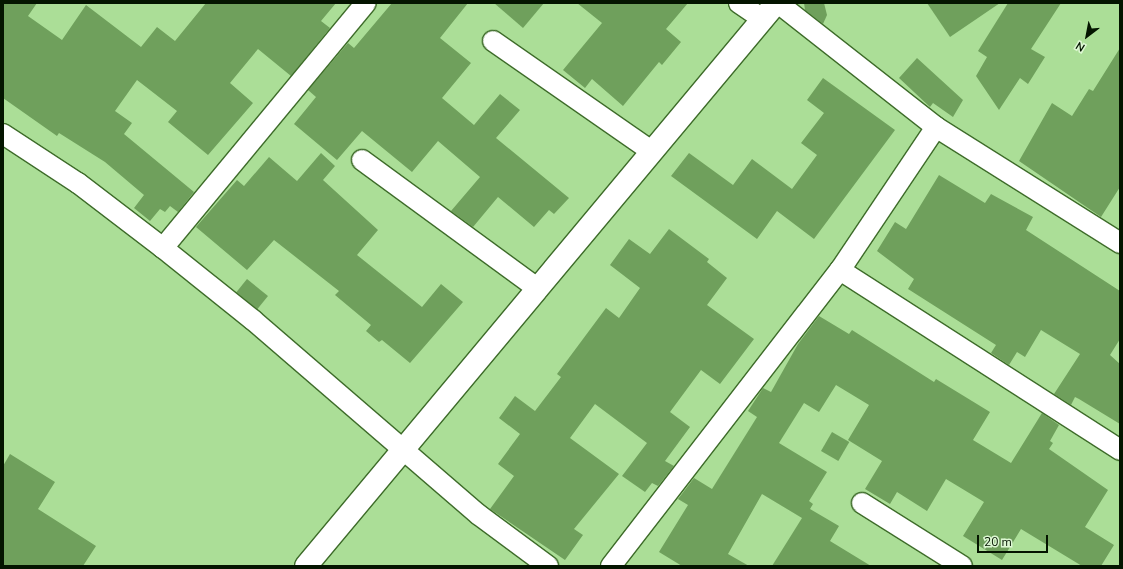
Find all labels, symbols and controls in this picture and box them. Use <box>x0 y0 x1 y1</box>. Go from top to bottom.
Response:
north arrow <box>1067 16 1107 56</box>
text: N <box>1073 38 1088 55</box>
scale bar <box>979 527 1050 553</box>
text: 20 m <box>984 534 1012 550</box>

